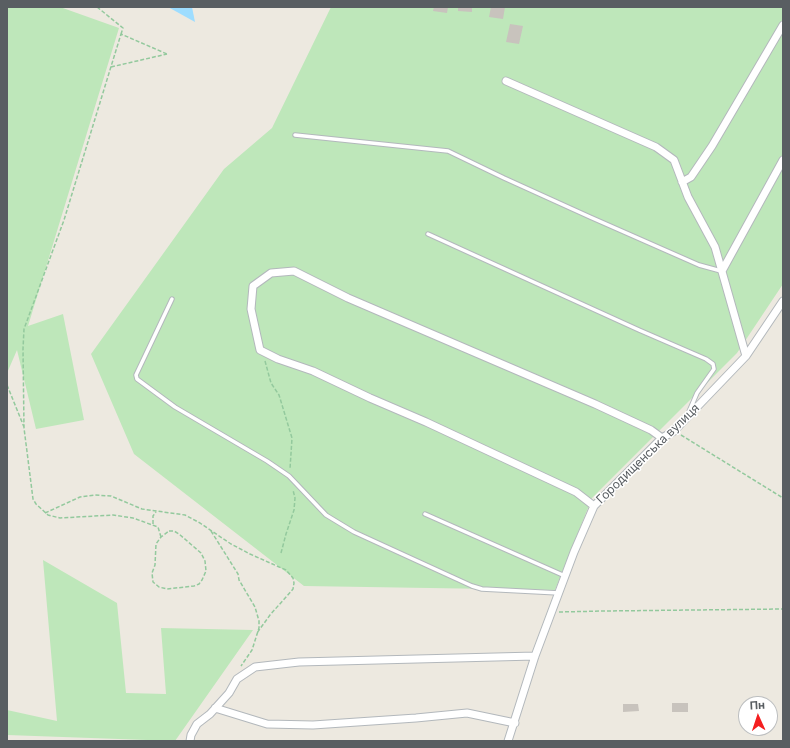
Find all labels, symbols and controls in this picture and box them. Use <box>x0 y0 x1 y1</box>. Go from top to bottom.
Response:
street label: Городищенська вулиця <box>594 401 702 507</box>
north arrow <box>738 696 778 736</box>
text: Пн <box>750 698 765 712</box>

